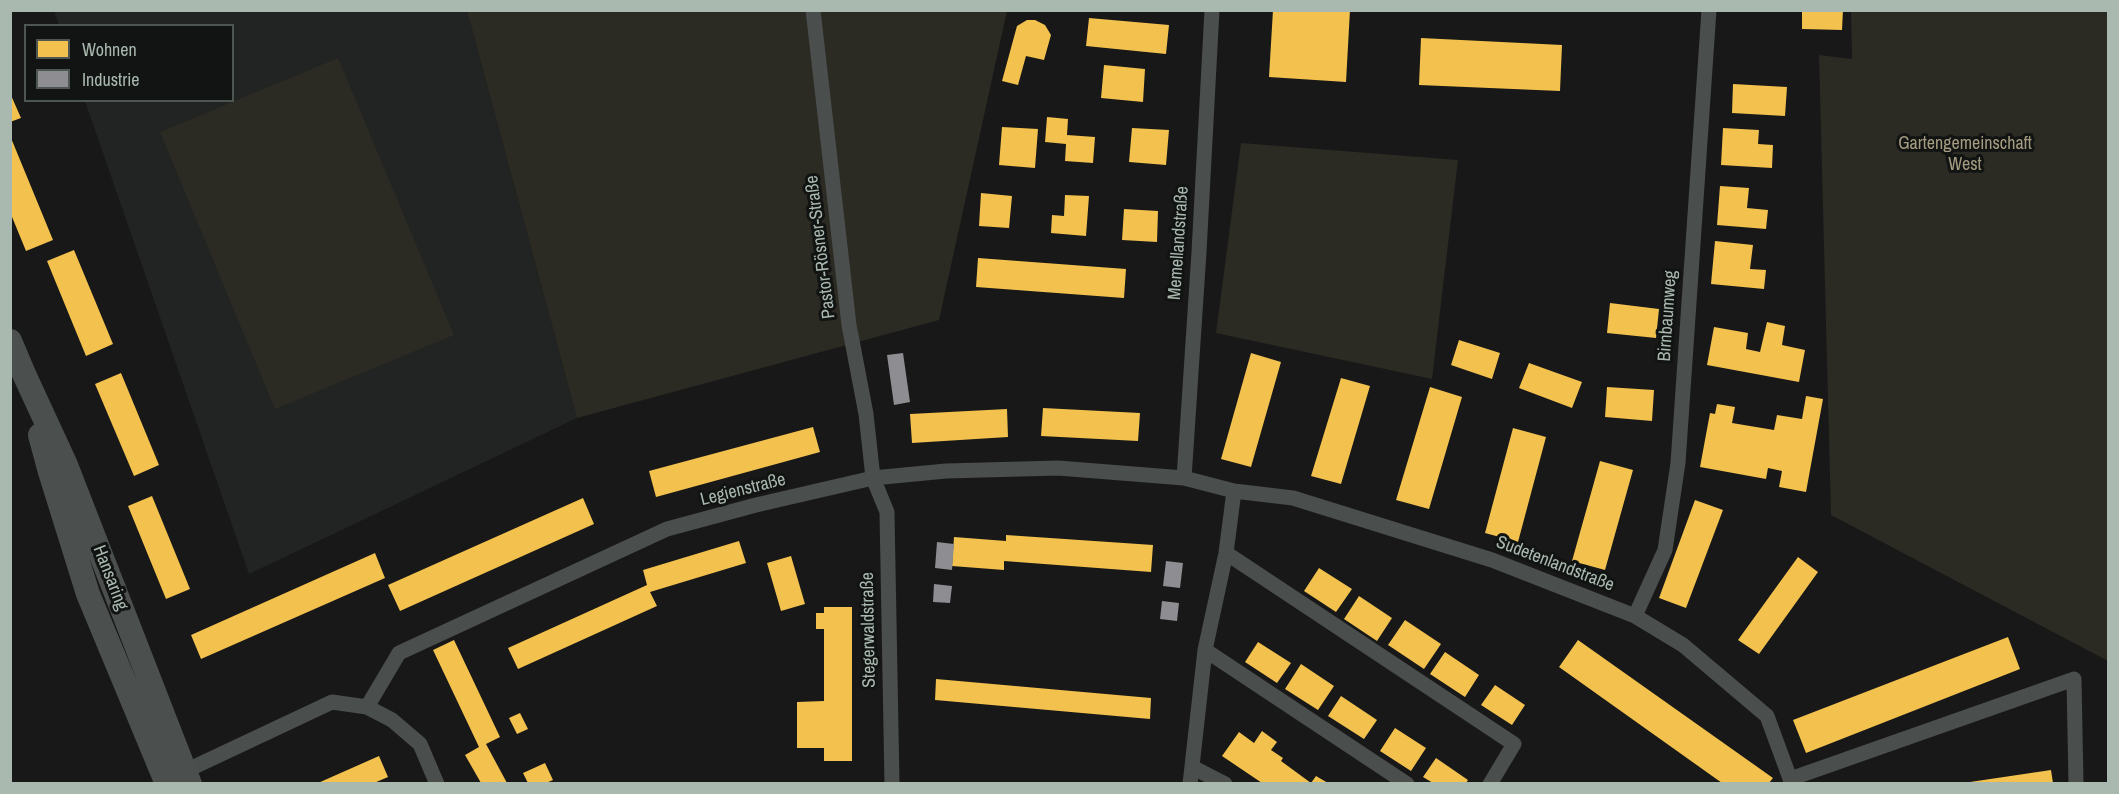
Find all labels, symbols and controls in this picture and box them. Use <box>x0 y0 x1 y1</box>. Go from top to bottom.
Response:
legend <box>24 24 234 102</box>
text: Wohnen <box>82 37 137 62</box>
text: Industrie <box>82 67 139 92</box>
park label: Gartengemeinschaft West <box>1898 133 2032 176</box>
street label: Pastor-Rösner-Straße <box>801 174 841 320</box>
street label: Memellandstraße <box>1164 185 1194 301</box>
street label: Birnbaumweg <box>1654 270 1682 362</box>
street label: Legienstraße <box>698 469 788 511</box>
street label: Sudetenlandstraße <box>1493 532 1617 596</box>
street label: Hansaring <box>88 542 132 614</box>
street label: Stegerwaldstraße <box>857 572 881 688</box>

